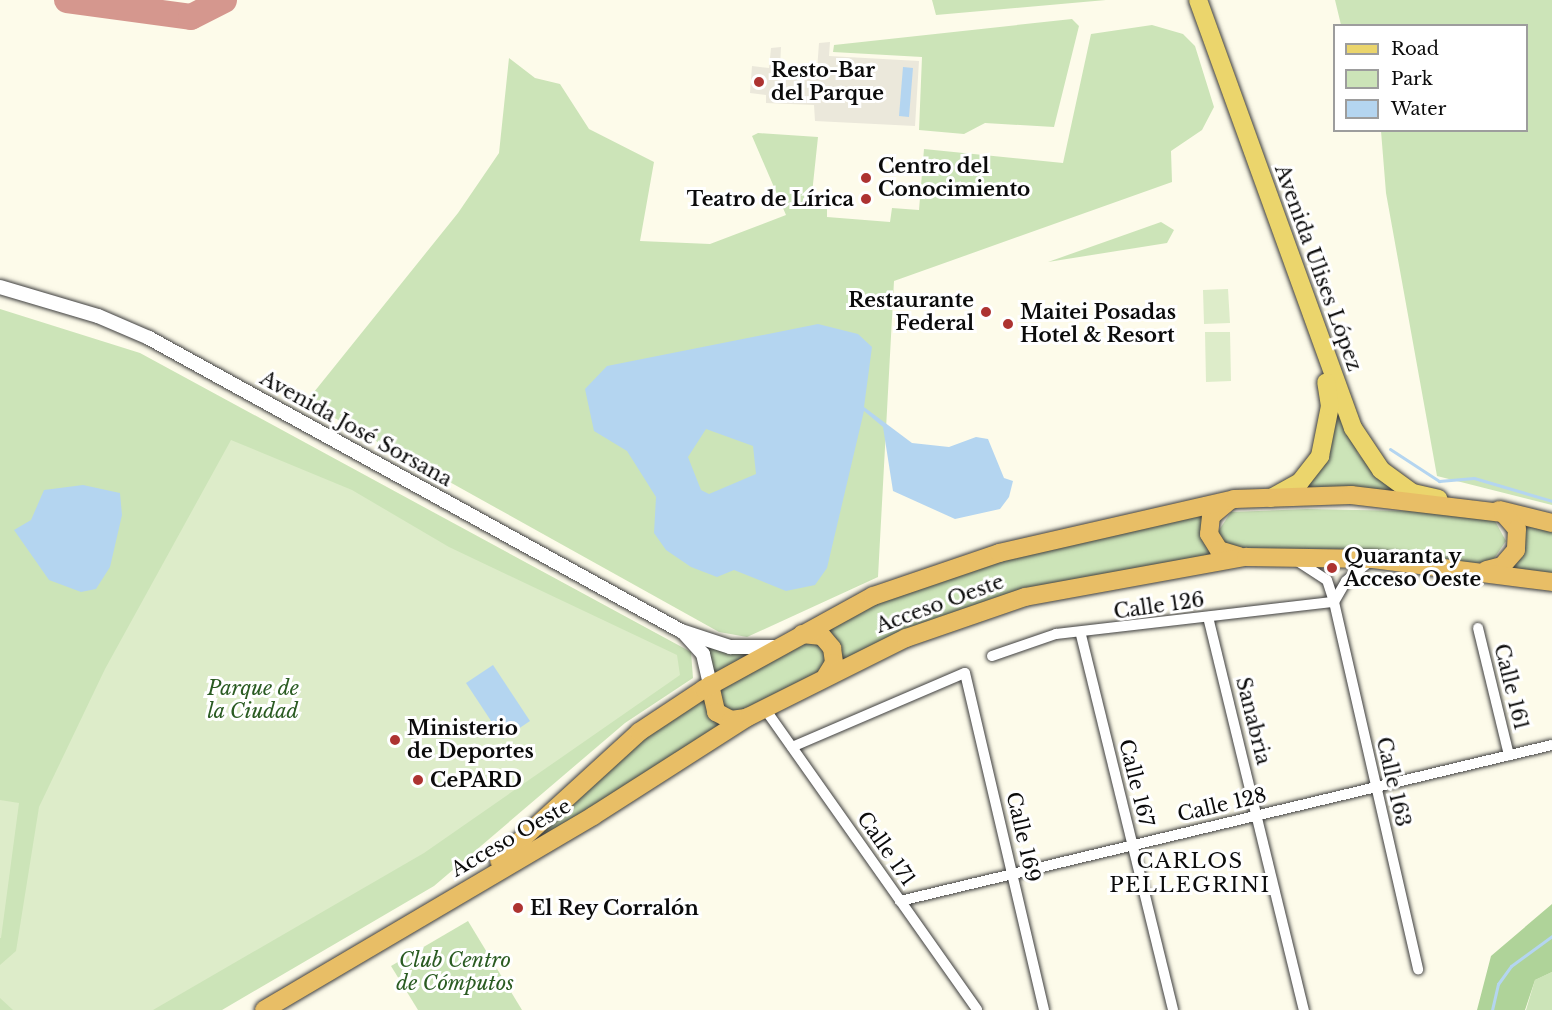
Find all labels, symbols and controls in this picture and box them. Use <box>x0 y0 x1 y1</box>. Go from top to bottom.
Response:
legend <box>1333 24 1528 132</box>
text: Road <box>1391 38 1439 60</box>
place label: Resto-Bar del Parque <box>771 58 884 105</box>
text: Park <box>1391 68 1433 90</box>
marker: Resto-Bar del Parque <box>752 75 766 89</box>
text: Water <box>1391 98 1446 120</box>
place label: Centro del Conocimiento <box>878 154 1030 201</box>
street label: Avenida Ulises López <box>1269 161 1367 375</box>
marker: Centro del Conocimiento <box>859 171 873 185</box>
place label: Teatro de Lírica <box>687 187 854 211</box>
marker: Teatro de Lírica <box>859 192 873 206</box>
place label: Restaurante Federal <box>848 288 974 335</box>
place label: Maitei Posadas Hotel & Resort <box>1020 300 1176 347</box>
marker: Restaurante Federal <box>979 305 993 319</box>
marker: Maitei Posadas Hotel & Resort <box>1001 317 1015 331</box>
street label: Avenida José Sorsana <box>256 366 456 492</box>
place label: Quaranta y Acceso Oeste <box>1344 544 1481 591</box>
marker: Quaranta y Acceso Oeste <box>1325 561 1339 575</box>
street label: Acceso Oeste <box>873 570 1007 638</box>
street label: Calle 126 <box>1112 588 1206 624</box>
street label: Calle 161 <box>1489 641 1533 733</box>
street label: Sanabria <box>1231 675 1275 767</box>
park label: Parque de la Ciudad <box>207 676 299 723</box>
place label: Ministerio de Deportes <box>407 716 534 763</box>
marker: Ministerio de Deportes <box>388 733 402 747</box>
street label: Calle 163 <box>1371 735 1415 829</box>
street label: Calle 167 <box>1114 737 1158 829</box>
place label: CePARD <box>430 768 522 792</box>
marker: CePARD <box>411 773 425 787</box>
street label: Calle 128 <box>1175 783 1269 827</box>
street label: Calle 169 <box>1001 789 1045 885</box>
street label: Acceso Oeste <box>447 794 575 882</box>
street label: Calle 171 <box>852 807 920 891</box>
district label: CARLOS PELLEGRINI <box>1109 848 1271 898</box>
place label: El Rey Corralón <box>530 896 699 920</box>
marker: El Rey Corralón <box>511 901 525 915</box>
park label: Club Centro de Cómputos <box>396 949 514 996</box>

